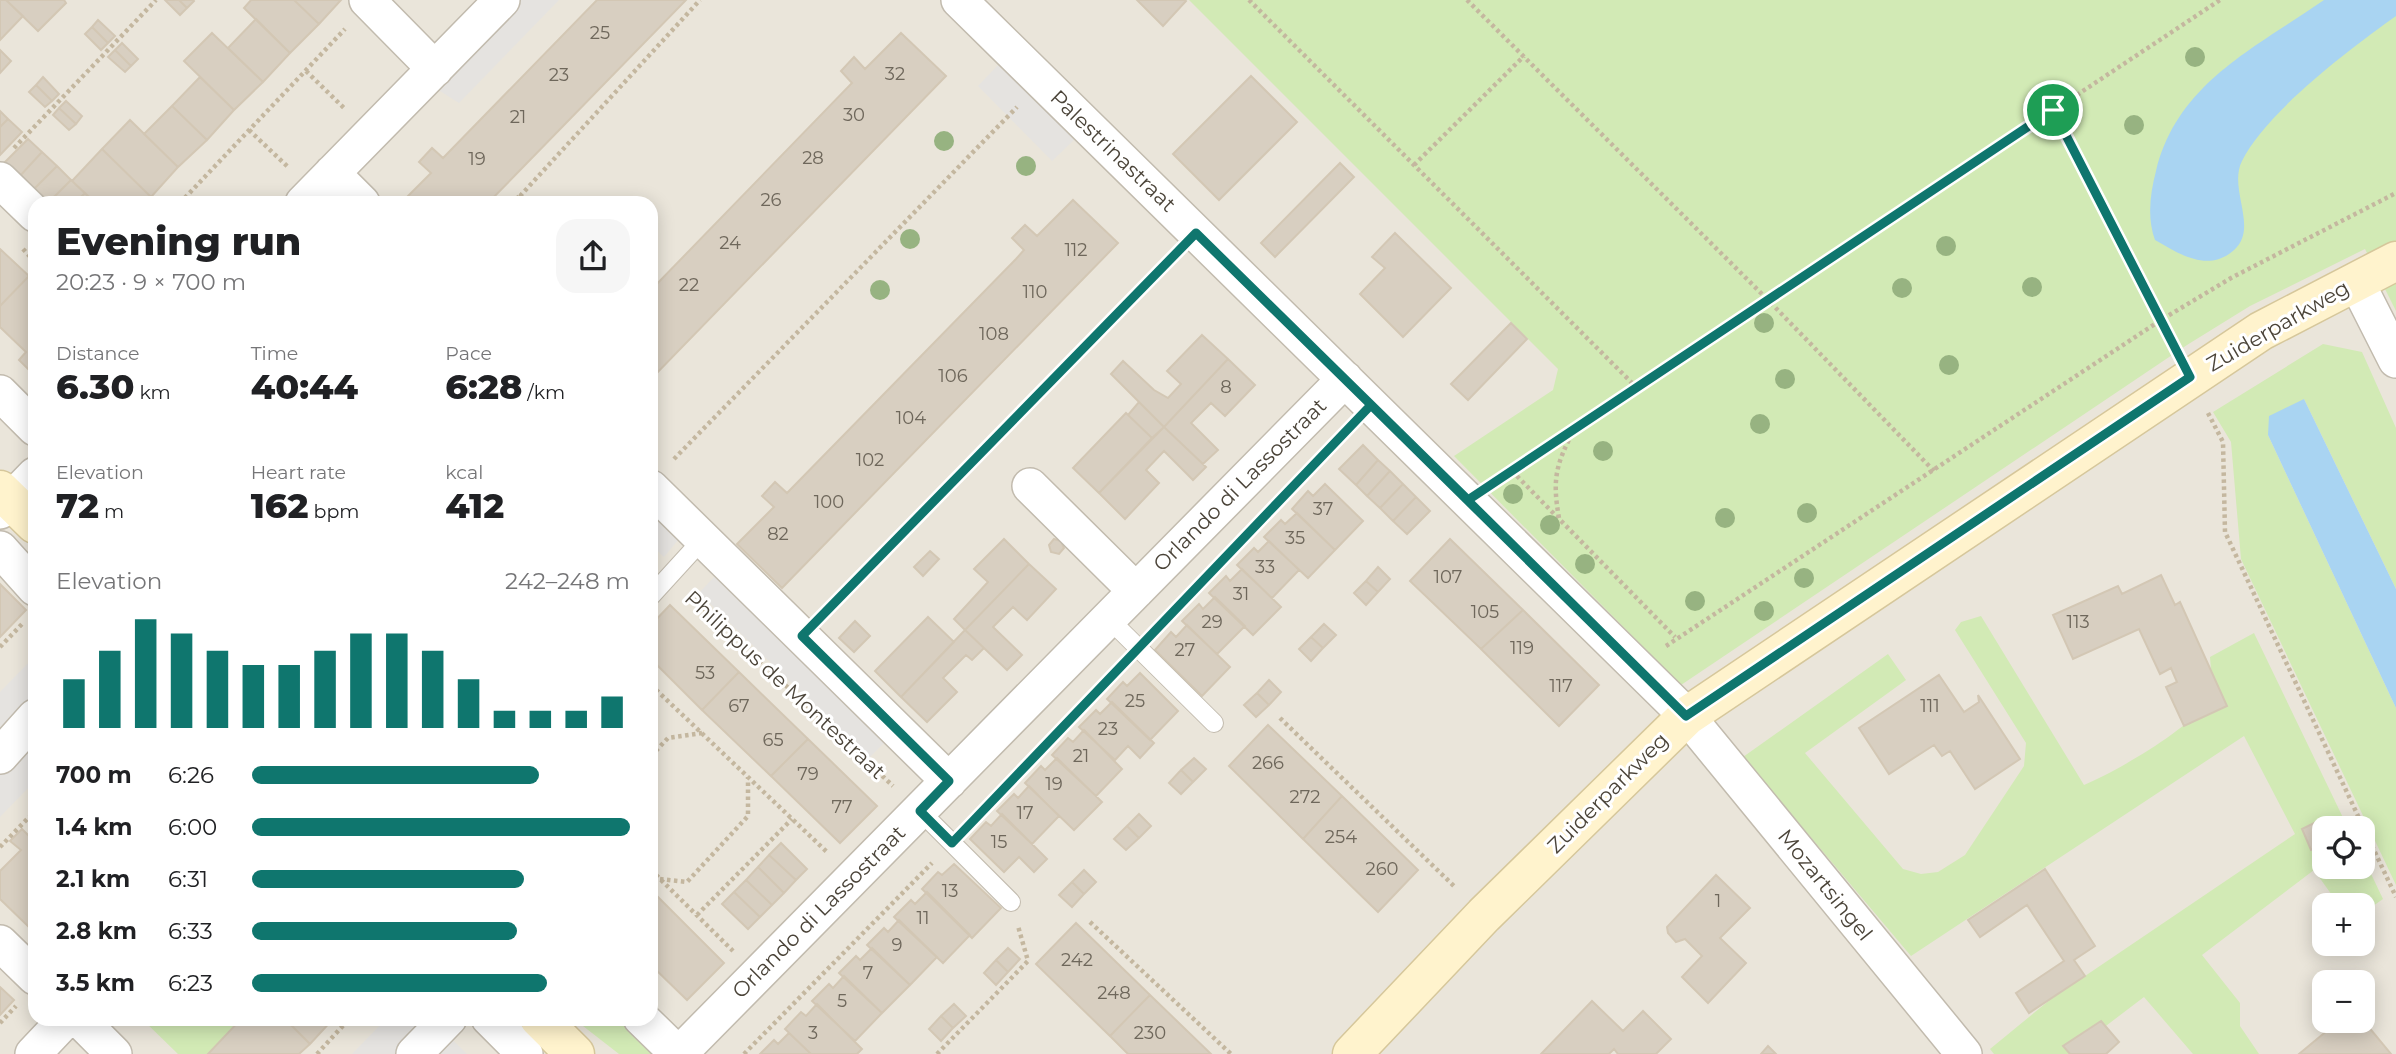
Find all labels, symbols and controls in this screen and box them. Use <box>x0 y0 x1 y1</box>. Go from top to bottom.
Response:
house number: 25 <box>590 22 610 44</box>
house number: 32 <box>885 63 905 85</box>
house number: 23 <box>549 64 569 86</box>
pin <box>2023 80 2083 140</box>
street label: Palestrinastraat <box>1046 85 1181 217</box>
icon: arrive <box>2034 91 2072 129</box>
house number: 30 <box>843 104 865 126</box>
house number: 21 <box>510 106 526 128</box>
house number: 28 <box>802 147 824 169</box>
house number: 19 <box>468 148 486 170</box>
house number: 26 <box>760 189 782 211</box>
text: Evening run <box>56 218 301 265</box>
button: share <box>556 219 630 293</box>
house number: 24 <box>719 232 741 254</box>
house number: 112 <box>1064 239 1088 261</box>
text: 20:23 · 9 × 700 m <box>56 268 246 296</box>
house number: 22 <box>679 274 699 296</box>
street label: Zuiderparkweg <box>2202 275 2353 377</box>
house number: 110 <box>1023 281 1047 303</box>
house number: 108 <box>979 323 1009 345</box>
text: Distance <box>56 342 139 365</box>
text: Time <box>251 342 298 365</box>
text: Pace <box>445 342 492 365</box>
text: 6.30 <box>56 365 134 408</box>
text: 40:44 <box>251 365 358 408</box>
text: 6:28 <box>445 365 522 408</box>
house number: 106 <box>938 365 968 387</box>
house number: 8 <box>1220 376 1232 398</box>
text: km <box>134 381 171 404</box>
text: /km <box>522 381 565 404</box>
street label: Orlando di Lassostraat <box>1148 393 1331 576</box>
house number: 104 <box>896 407 926 429</box>
house number: 102 <box>856 449 884 471</box>
text: Elevation <box>56 461 144 484</box>
text: Heart rate <box>251 461 346 484</box>
text: kcal <box>445 461 483 484</box>
text: 72 <box>56 484 99 527</box>
text: 162 <box>251 484 309 527</box>
text: 412 <box>445 484 504 527</box>
house number: 100 <box>814 491 844 513</box>
house number: 37 <box>1313 498 1333 520</box>
text: m <box>99 500 124 523</box>
text: bpm <box>309 500 359 523</box>
house number: 82 <box>767 523 789 545</box>
house number: 35 <box>1285 527 1305 549</box>
house number: 33 <box>1255 556 1275 578</box>
house number: 107 <box>1434 566 1462 588</box>
text: Elevation <box>56 567 162 595</box>
text: 242–248 m <box>505 567 630 595</box>
house number: 31 <box>1233 583 1249 605</box>
street label: Philippus de Montestraat <box>680 585 891 784</box>
house number: 105 <box>1471 601 1499 623</box>
house number: 29 <box>1201 611 1223 633</box>
house number: 113 <box>2066 611 2090 633</box>
house number: 119 <box>1510 637 1534 659</box>
house number: 27 <box>1175 639 1195 661</box>
house number: 53 <box>695 662 715 684</box>
house number: 117 <box>1549 675 1573 697</box>
house number: 25 <box>1125 690 1145 712</box>
house number: 67 <box>728 695 750 717</box>
house number: 111 <box>1920 695 1940 717</box>
house number: 23 <box>1098 718 1118 740</box>
street label: Zuiderparkweg <box>1542 727 1673 858</box>
house number: 65 <box>762 729 784 751</box>
house number: 21 <box>1073 745 1089 767</box>
house number: 266 <box>1252 752 1284 774</box>
text: 700 m <box>56 761 132 789</box>
text: 6:26 <box>168 761 214 789</box>
house number: 79 <box>797 763 819 785</box>
house number: 19 <box>1045 773 1063 795</box>
house number: 272 <box>1289 786 1321 808</box>
house number: 77 <box>831 796 853 818</box>
house number: 17 <box>1016 802 1034 824</box>
text: 1.4 km <box>56 813 133 841</box>
text: 6:00 <box>168 813 217 841</box>
map controls <box>2312 816 2375 1033</box>
button: locate <box>2312 816 2375 879</box>
street label: Orlando di Lassostraat <box>727 820 910 1003</box>
street label: Mozartsingel <box>1773 824 1878 945</box>
house number: 254 <box>1325 826 1357 848</box>
house number: 15 <box>991 831 1007 853</box>
house number: 260 <box>1365 858 1399 880</box>
text: 2.1 km <box>56 865 130 893</box>
text: 6:31 <box>168 865 208 893</box>
house number: 13 <box>942 880 958 902</box>
house number: 1 <box>1715 890 1721 912</box>
button: + <box>2312 893 2375 956</box>
house number: 11 <box>917 907 930 929</box>
text: 2.8 km <box>56 917 137 945</box>
text: 6:33 <box>168 917 213 945</box>
house number: 9 <box>892 934 903 956</box>
house number: 242 <box>1061 949 1093 971</box>
house number: 7 <box>863 962 873 984</box>
text: 3.5 km <box>56 969 135 997</box>
text: 6:23 <box>168 969 213 997</box>
button: − <box>2312 970 2375 1033</box>
house number: 248 <box>1097 982 1131 1004</box>
house number: 5 <box>837 990 847 1012</box>
house number: 3 <box>808 1022 818 1044</box>
house number: 230 <box>1134 1022 1166 1044</box>

